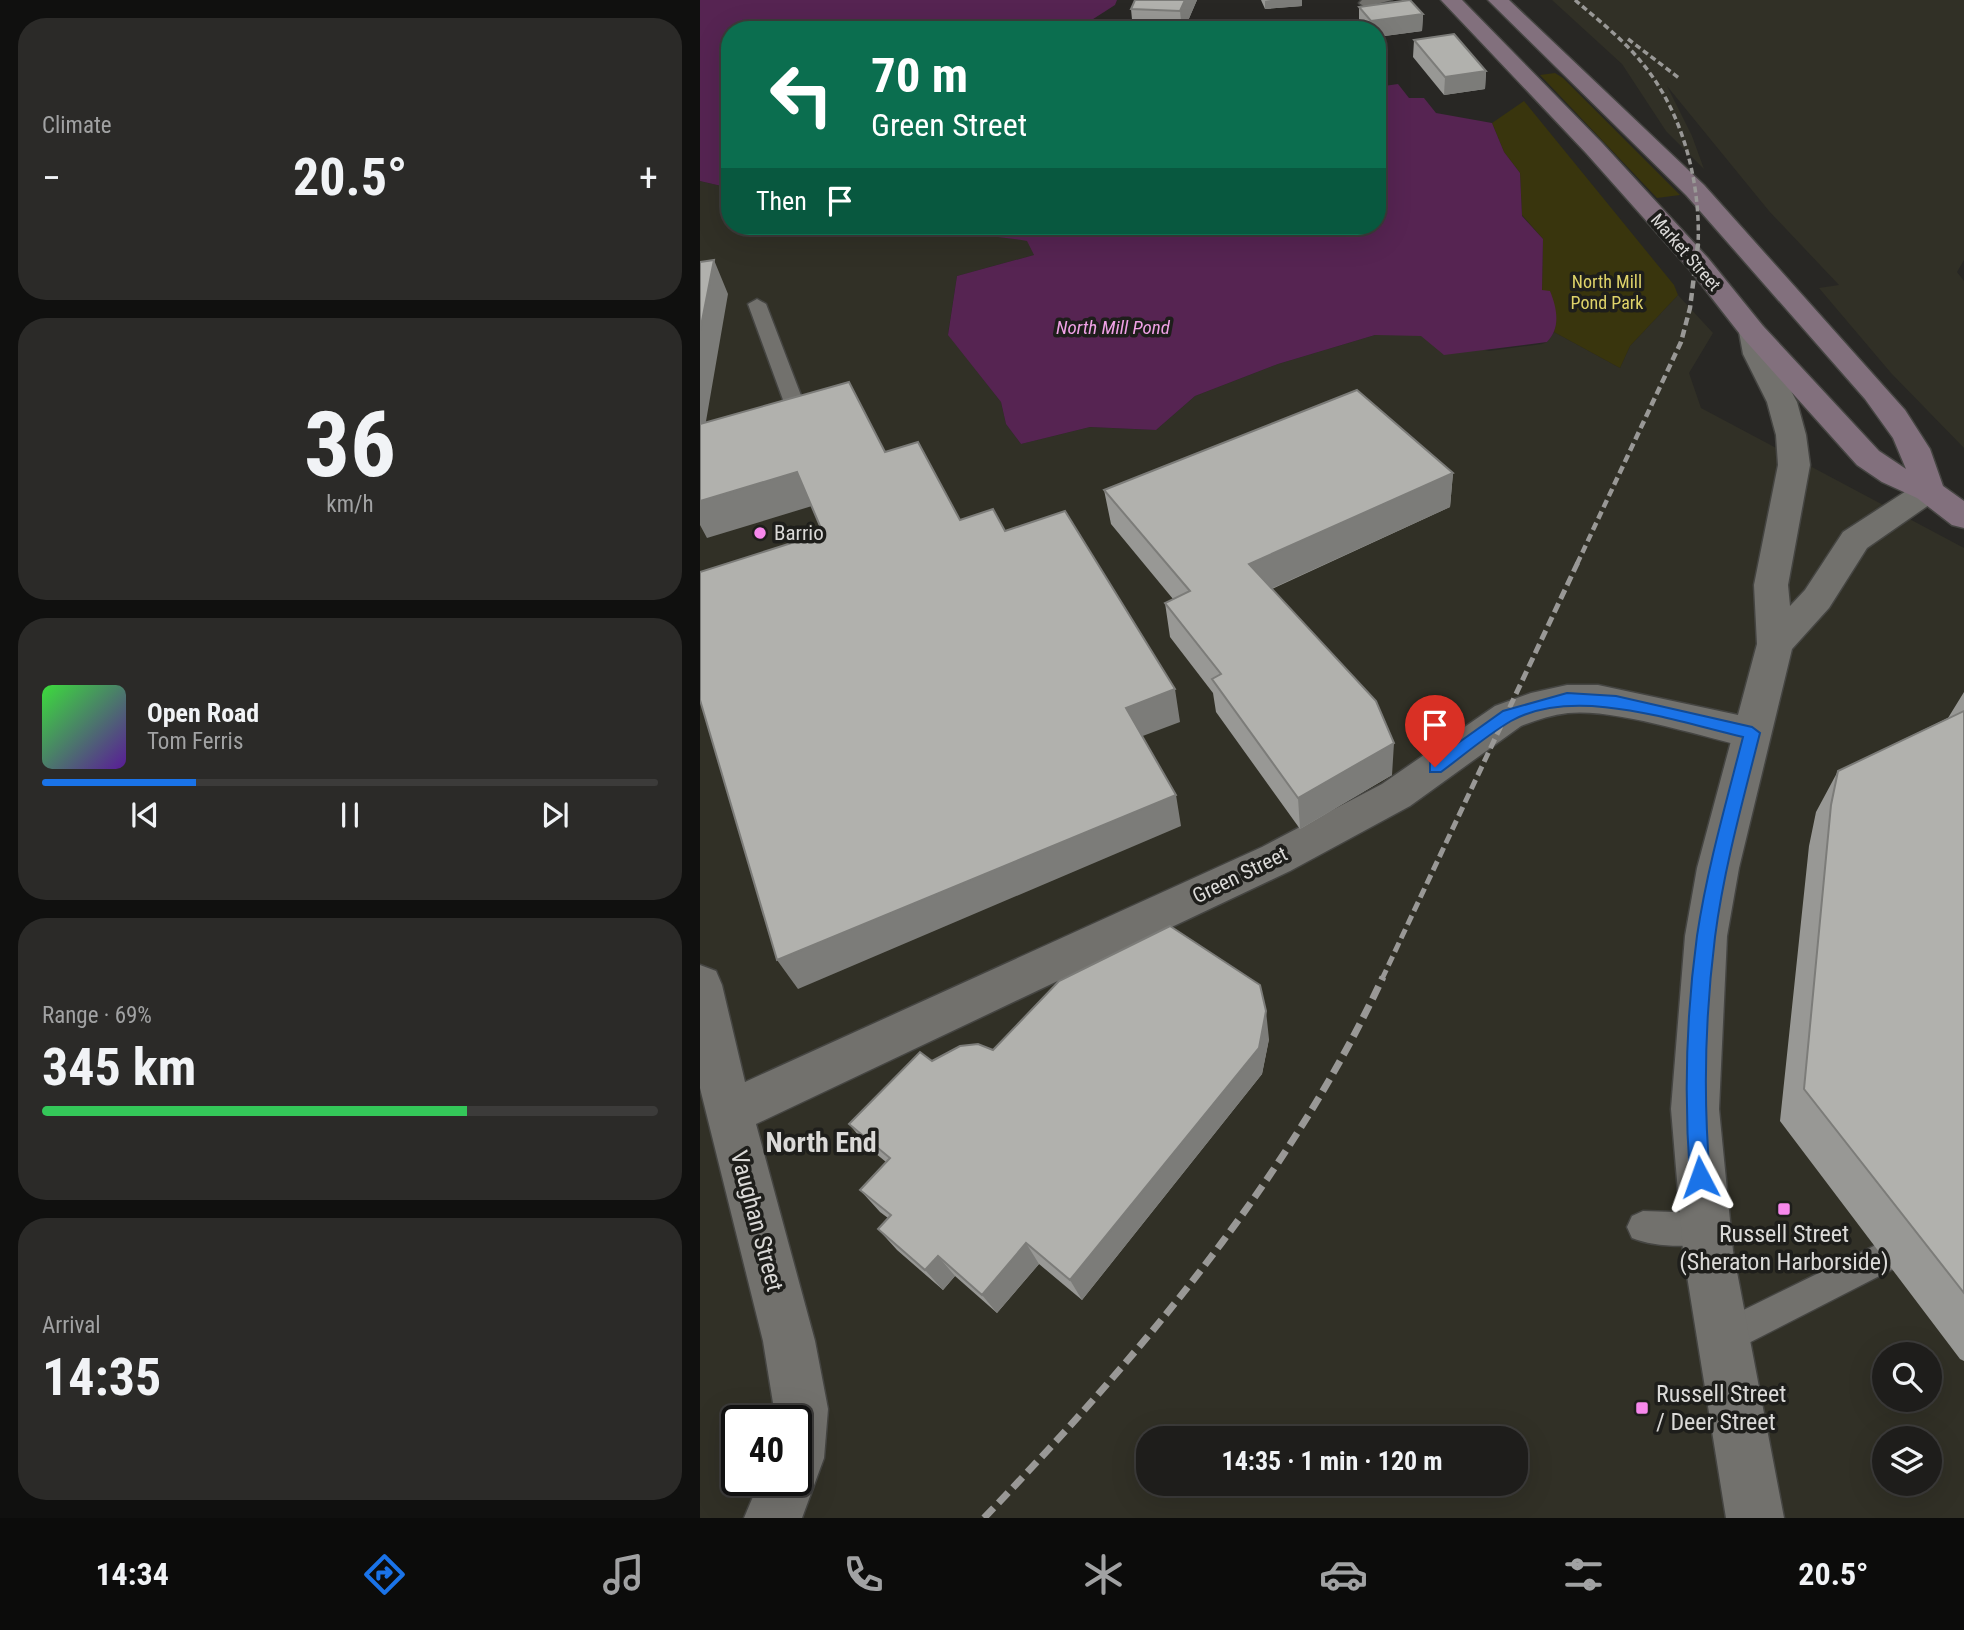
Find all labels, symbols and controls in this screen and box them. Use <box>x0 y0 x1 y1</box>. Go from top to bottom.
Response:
text: 70 m <box>871 47 968 104</box>
icon: left <box>756 49 847 140</box>
text: Green Street <box>871 106 1027 144</box>
text: Climate <box>42 112 112 139</box>
text: 20.5° <box>293 147 407 208</box>
text: − <box>42 156 61 200</box>
text: + <box>639 156 658 200</box>
icon: arrive <box>821 182 859 220</box>
text: Then <box>756 186 807 216</box>
street label: Market Street <box>1647 209 1725 295</box>
park label: North Mill Pond Park <box>1571 271 1643 313</box>
water label: North Mill Pond <box>1056 316 1171 339</box>
text: 36 <box>304 392 396 498</box>
text: km/h <box>326 491 374 518</box>
place label: Barrio <box>774 521 824 545</box>
marker: Barrio <box>752 525 768 541</box>
pin <box>1405 695 1465 767</box>
text: Open Road <box>147 698 259 728</box>
icon: arrive <box>1416 706 1454 744</box>
text: Tom Ferris <box>147 728 243 755</box>
icon: previous <box>126 796 164 834</box>
icon: pause <box>331 796 369 834</box>
icon: next <box>536 796 574 834</box>
street label: Green Street <box>1189 842 1291 908</box>
text: Range · 69% <box>42 1002 152 1029</box>
text: 345 km <box>42 1037 196 1098</box>
district label: North End <box>765 1126 877 1159</box>
position arrow <box>1663 1140 1737 1214</box>
street label: Vaughan Street <box>725 1148 789 1294</box>
marker: Russell Street (Sheraton Harborside) <box>1776 1201 1792 1217</box>
place label: Russell Street (Sheraton Harborside) <box>1679 1220 1889 1276</box>
text: Arrival <box>42 1312 101 1339</box>
map controls <box>1872 1342 1942 1496</box>
button: search <box>1872 1342 1942 1412</box>
text: 14:35 <box>42 1347 161 1408</box>
place label: Russell Street / Deer Street <box>1656 1380 1786 1436</box>
marker: Russell Street / Deer Street <box>1634 1400 1650 1416</box>
speed limit sign: 40 <box>721 1405 812 1496</box>
button: layers <box>1872 1426 1942 1496</box>
text: 14:35 · 1 min · 120 m <box>1222 1446 1442 1476</box>
icon: directions <box>360 1550 409 1599</box>
icon: music <box>599 1550 648 1599</box>
icon: phone <box>839 1550 888 1599</box>
icon: climate <box>1079 1550 1128 1599</box>
icon: car <box>1319 1550 1368 1599</box>
icon: filters <box>1559 1550 1608 1599</box>
text: 14:34 <box>95 1555 169 1593</box>
text: 20.5° <box>1798 1555 1869 1593</box>

